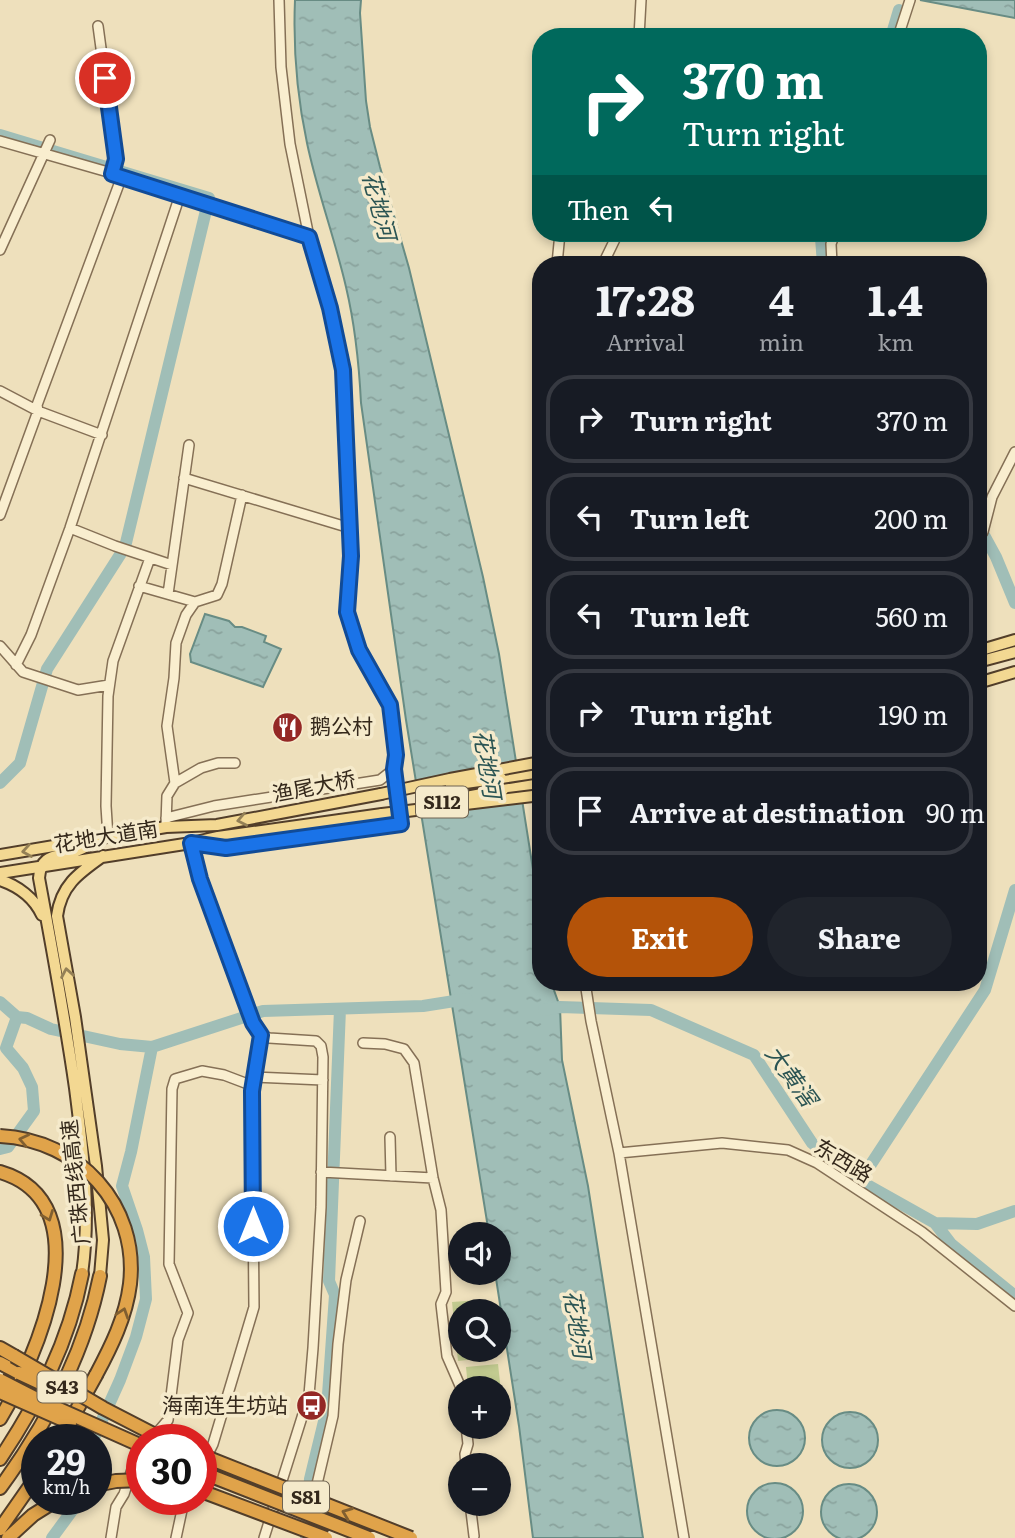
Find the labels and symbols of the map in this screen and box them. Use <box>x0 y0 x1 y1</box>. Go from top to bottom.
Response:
pin <box>75 48 135 108</box>
water label: 花地河 <box>356 168 407 247</box>
place label: 鹅公村 <box>310 709 373 740</box>
restaurant icon: 鹅公村 <box>270 710 304 744</box>
water label: 花地河 <box>467 727 512 804</box>
street label: 渔尾大桥 <box>269 761 358 808</box>
road number: S112 <box>416 786 468 818</box>
street label: 花地大道南 <box>51 811 160 858</box>
one-way arrow <box>236 812 248 827</box>
one-way arrow <box>21 843 32 858</box>
one-way arrow <box>60 967 75 979</box>
water label: 大黄滘 <box>759 1037 828 1115</box>
street label: 广珠西线高速 <box>52 1118 96 1247</box>
street label: 东西路 <box>809 1129 879 1188</box>
one-way arrow <box>18 1133 30 1148</box>
position arrow <box>216 1189 290 1263</box>
one-way arrow <box>40 1209 54 1221</box>
water label: 花地河 <box>557 1287 602 1364</box>
one-way arrow <box>115 1307 129 1320</box>
road number: S43 <box>38 1372 86 1402</box>
place label: 海南连生坊站 <box>162 1388 288 1419</box>
bus stop icon: 海南连生坊站 <box>294 1389 328 1423</box>
speed limit sign: 30 <box>126 1424 217 1515</box>
road number: S81 <box>283 1482 329 1512</box>
one-way arrow <box>342 1508 354 1522</box>

